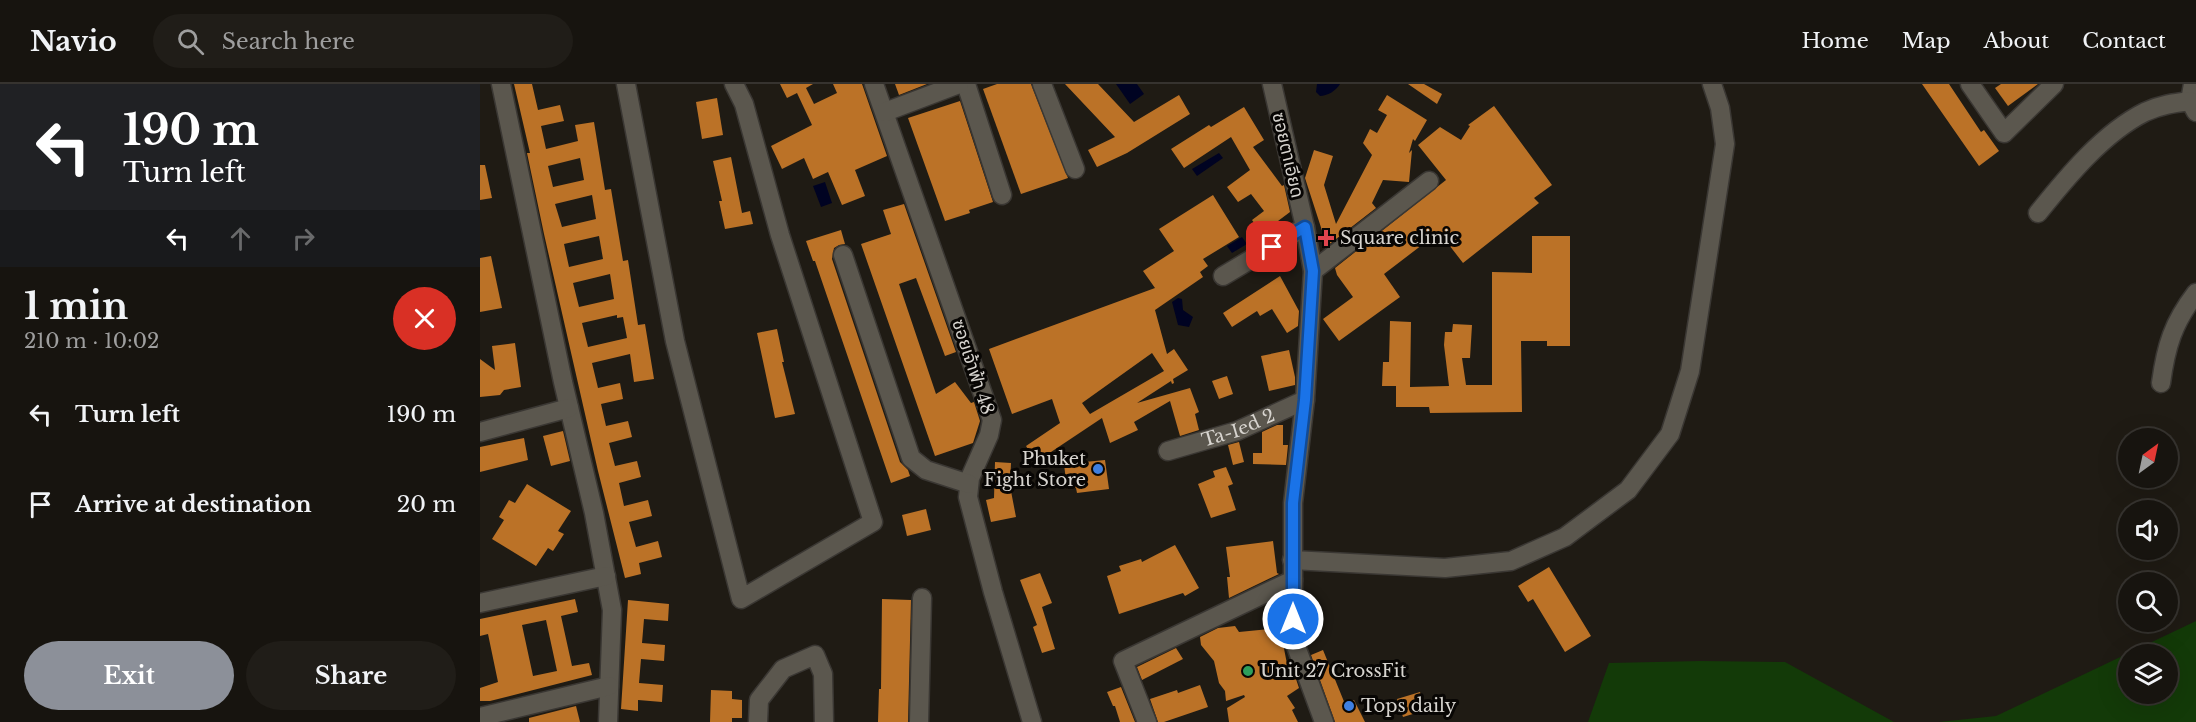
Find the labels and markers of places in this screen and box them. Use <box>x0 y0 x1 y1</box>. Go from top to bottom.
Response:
pin <box>1246 221 1297 272</box>
place label: Square clinic <box>1340 227 1459 249</box>
marker: Square clinic <box>1317 229 1335 247</box>
place label: Phuket Fight Store <box>984 448 1086 491</box>
marker: Phuket Fight Store <box>1091 462 1105 476</box>
place label: Unit 27 CrossFit <box>1260 660 1407 682</box>
marker: Unit 27 CrossFit <box>1241 664 1255 678</box>
place label: Tops daily <box>1361 695 1457 717</box>
marker: Tops daily <box>1342 699 1356 713</box>

